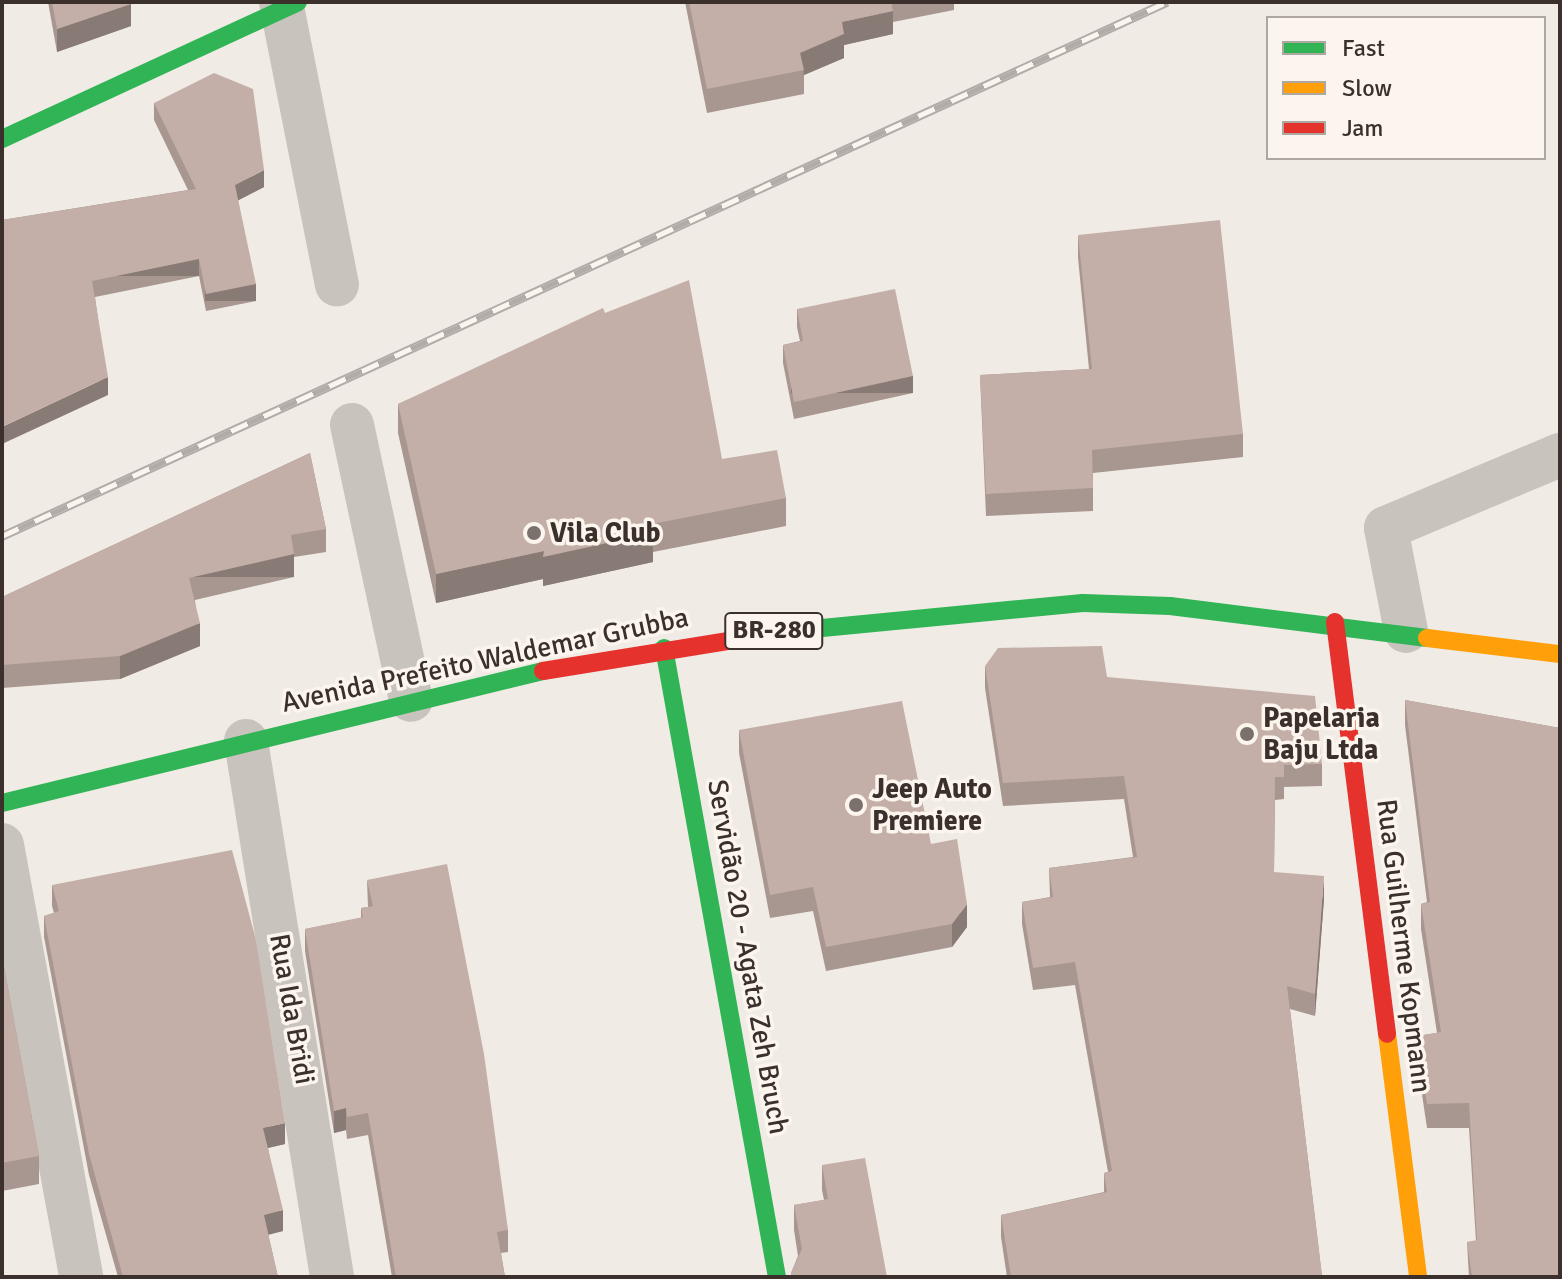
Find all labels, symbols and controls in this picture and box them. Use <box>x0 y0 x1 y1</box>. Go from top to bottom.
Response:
legend <box>1266 16 1546 160</box>
text: Fast <box>1342 33 1385 63</box>
text: Slow <box>1342 73 1392 103</box>
text: Jam <box>1342 113 1383 143</box>
place label: Vila Club <box>550 516 660 550</box>
marker: Vila Club <box>525 524 543 542</box>
street label: Avenida Prefeito Waldemar Grubba <box>278 600 692 720</box>
road number: BR-280 <box>724 609 824 653</box>
place label: Papelaria Baju Ltda <box>1263 701 1380 767</box>
marker: Papelaria Baju Ltda <box>1238 725 1256 743</box>
place label: Jeep Auto Premiere <box>872 772 992 838</box>
street label: Servidão 20 - Agata Zeh Bruch <box>700 777 796 1137</box>
marker: Jeep Auto Premiere <box>847 796 865 814</box>
street label: Rua Guilherme Kopmann <box>1369 797 1439 1095</box>
street label: Rua Ida Bridi <box>262 931 322 1087</box>

